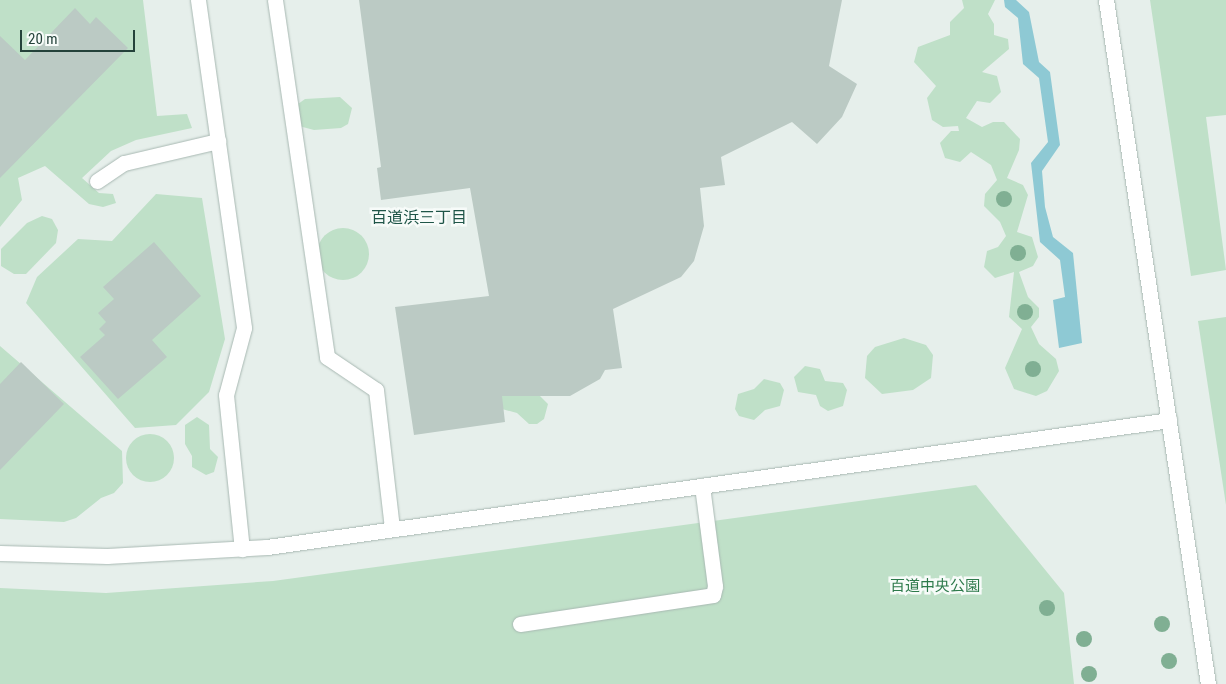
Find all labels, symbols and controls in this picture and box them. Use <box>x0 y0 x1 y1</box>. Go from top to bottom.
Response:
scale bar <box>22 20 138 52</box>
text: 20 m <box>28 30 58 48</box>
district label: 百道浜三丁目 <box>371 208 467 228</box>
park label: 百道中央公園 <box>890 578 980 596</box>

